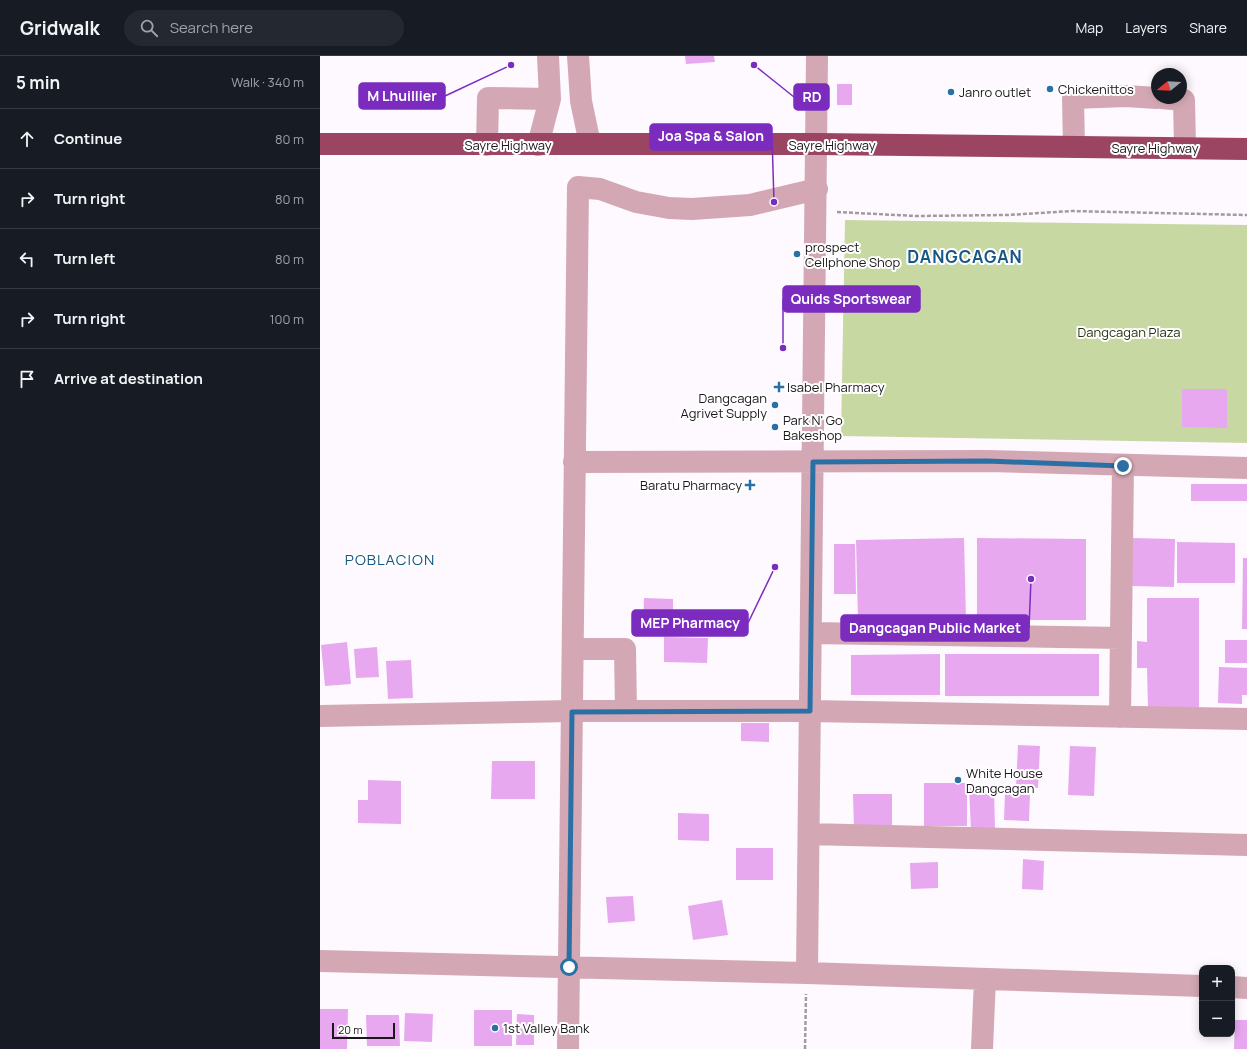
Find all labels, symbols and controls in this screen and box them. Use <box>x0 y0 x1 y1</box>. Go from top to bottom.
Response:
search box <box>124 10 404 46</box>
text: Gridwalk <box>20 15 100 41</box>
icon: search <box>138 17 160 39</box>
text: Search here <box>170 17 253 38</box>
text: Map <box>1075 18 1103 37</box>
text: Layers <box>1125 18 1167 37</box>
text: Share <box>1189 18 1227 37</box>
north arrow <box>1151 68 1187 104</box>
text: 5 min <box>16 71 60 94</box>
text: Walk · 340 m <box>231 73 304 91</box>
place label: Chickenittos <box>1058 80 1134 98</box>
callout: M Lhuillier <box>359 83 445 109</box>
place label: Janro outlet <box>959 83 1031 101</box>
callout: RD <box>794 84 829 110</box>
marker: Chickenittos <box>1045 84 1055 94</box>
text: M Lhuillier <box>367 86 437 105</box>
text: RD <box>802 87 822 106</box>
marker: Janro outlet <box>946 87 956 97</box>
callout: Joa Spa & Salon <box>650 124 772 150</box>
text: Joa Spa & Salon <box>658 126 764 145</box>
icon: ahead <box>16 128 38 150</box>
text: Continue <box>54 128 122 149</box>
text: 80 m <box>275 130 304 148</box>
street label: Sayre Highway <box>464 136 552 154</box>
street label: Sayre Highway <box>788 136 876 154</box>
street label: Sayre Highway <box>1111 139 1199 157</box>
icon: right <box>16 188 38 210</box>
text: Turn right <box>54 188 125 209</box>
text: 80 m <box>275 190 304 208</box>
place label: prospect Cellphone Shop <box>805 238 900 271</box>
district label: DANGCAGAN <box>907 245 1023 268</box>
icon: left <box>16 248 38 270</box>
text: Turn left <box>54 248 116 269</box>
marker: prospect Cellphone Shop <box>792 249 802 259</box>
text: 80 m <box>275 250 304 268</box>
callout: Quids Sportswear <box>783 286 920 312</box>
text: Quids Sportswear <box>791 289 912 308</box>
icon: right <box>16 308 38 330</box>
text: Turn right <box>54 308 125 329</box>
text: 100 m <box>269 310 304 328</box>
park label: Dangcagan Plaza <box>1078 323 1180 341</box>
icon: arrive <box>16 368 38 390</box>
text: Arrive at destination <box>54 368 203 389</box>
place label: Isabel Pharmacy <box>787 378 885 396</box>
marker: Isabel Pharmacy <box>774 382 784 392</box>
place label: Dangcagan Agrivet Supply <box>681 389 767 422</box>
marker: Dangcagan Agrivet Supply <box>770 400 780 410</box>
place label: Park N' Go Bakeshop <box>783 411 843 444</box>
marker: Park N' Go Bakeshop <box>770 422 780 432</box>
route end <box>1114 457 1132 475</box>
place label: Baratu Pharmacy <box>640 476 742 494</box>
marker: Baratu Pharmacy <box>745 480 755 490</box>
district label: POBLACION <box>345 549 435 570</box>
callout: MEP Pharmacy <box>632 610 748 636</box>
text: MEP Pharmacy <box>640 613 740 632</box>
callout: Dangcagan Public Market <box>841 615 1029 641</box>
text: Dangcagan Public Market <box>849 618 1021 637</box>
place label: White House Dangcagan <box>966 764 1043 797</box>
marker: White House Dangcagan <box>953 775 963 785</box>
route start <box>560 958 578 976</box>
map controls <box>1199 965 1235 1037</box>
button: + <box>1199 965 1235 1001</box>
button: − <box>1199 1001 1235 1037</box>
place label: 1st Valley Bank <box>503 1019 590 1037</box>
scale bar <box>332 1021 395 1040</box>
text: 20 m <box>338 1022 363 1037</box>
marker: 1st Valley Bank <box>490 1023 500 1033</box>

